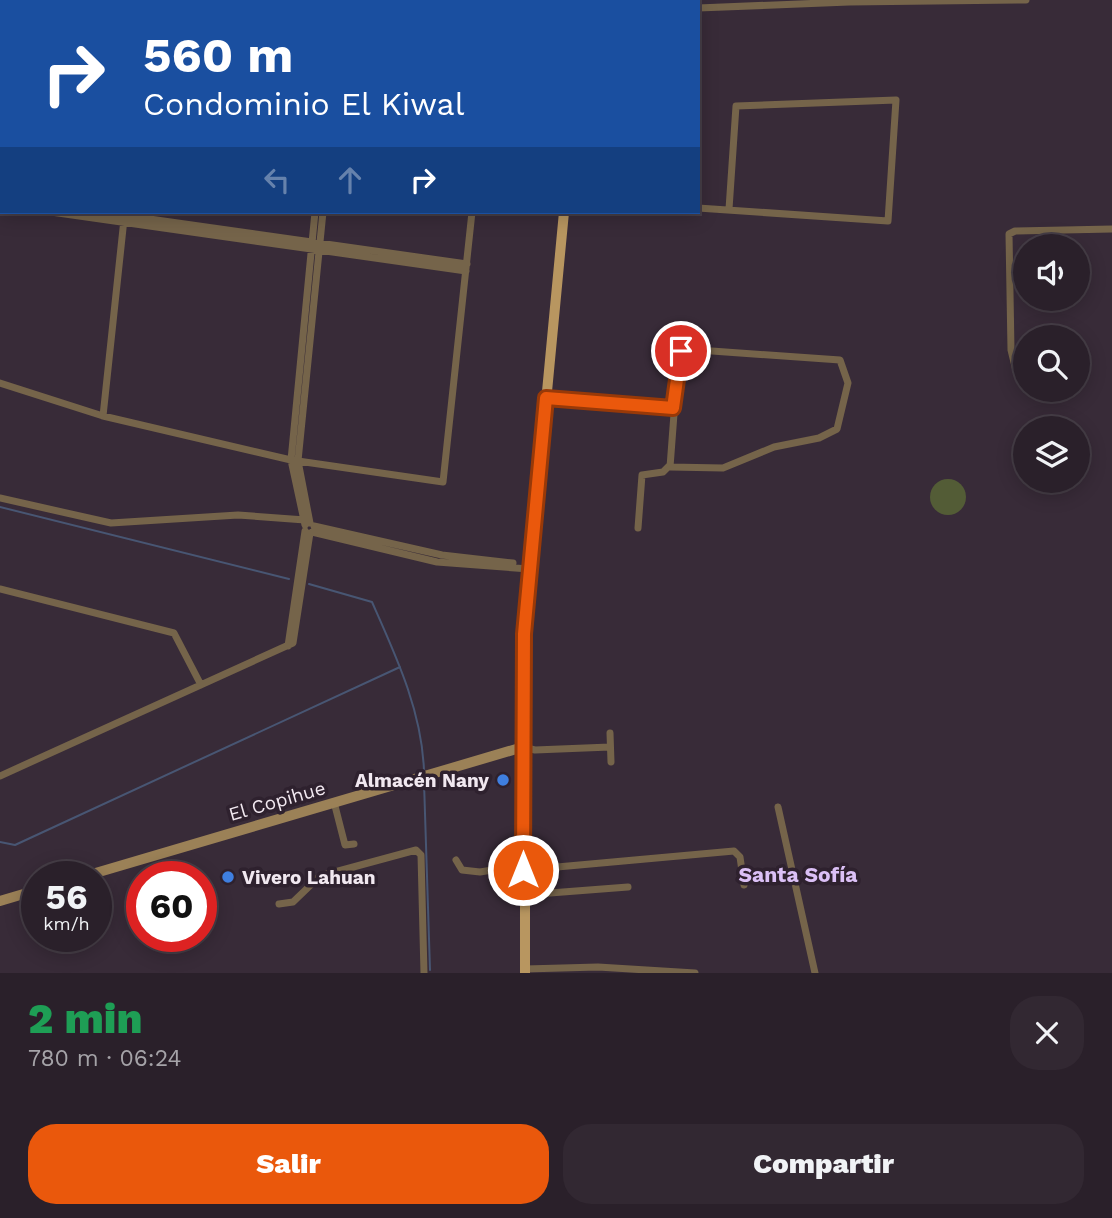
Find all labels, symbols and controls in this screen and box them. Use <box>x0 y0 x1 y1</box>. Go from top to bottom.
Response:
text: 560 m <box>143 26 293 84</box>
icon: right <box>28 28 119 119</box>
text: Condominio El Kiwal <box>143 85 464 123</box>
icon: left <box>258 161 296 199</box>
icon: ahead <box>331 161 369 199</box>
icon: right <box>404 161 442 199</box>
map controls <box>1013 234 1090 493</box>
button: sound <box>1013 234 1090 311</box>
pin <box>651 321 711 381</box>
button: search <box>1013 325 1090 402</box>
icon: arrive <box>662 332 700 370</box>
button: layers <box>1013 416 1090 493</box>
place label: Almacén Nany <box>355 769 489 792</box>
marker: Almacén Nany <box>495 772 511 788</box>
street label: El Copihue <box>226 776 328 826</box>
position arrow <box>486 833 560 907</box>
speed limit sign: 60 <box>126 861 217 952</box>
district label: Santa Sofía <box>739 862 858 887</box>
place label: Vivero Lahuan <box>242 866 376 889</box>
marker: Vivero Lahuan <box>220 869 236 885</box>
text: 56 <box>46 876 87 918</box>
text: km/h <box>43 913 90 934</box>
text: 2 min <box>28 994 142 1043</box>
button: close <box>1010 996 1084 1070</box>
text: 780 m · 06:24 <box>28 1045 181 1072</box>
button: Salir <box>28 1124 549 1204</box>
button: Compartir <box>563 1124 1084 1204</box>

